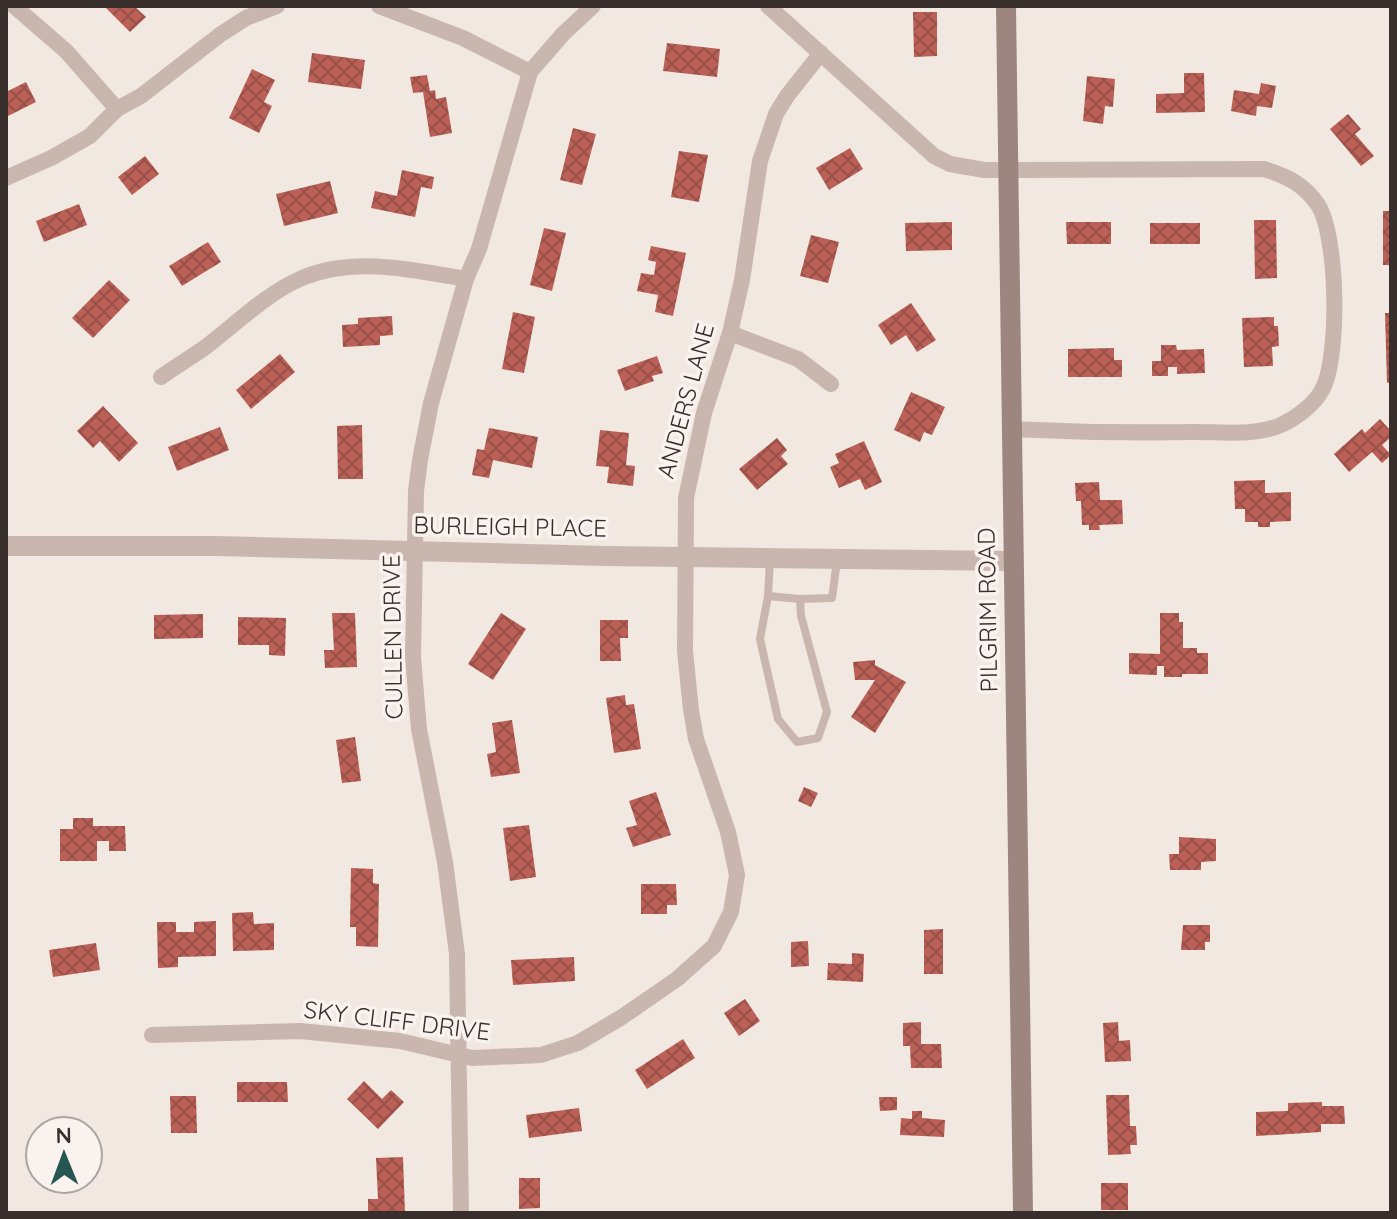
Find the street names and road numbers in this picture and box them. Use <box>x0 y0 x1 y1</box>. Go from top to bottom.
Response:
street label: ANDERS LANE <box>650 320 720 482</box>
street label: BURLEIGH PLACE <box>413 509 607 543</box>
street label: PILGRIM ROAD <box>971 527 1003 693</box>
street label: CULLEN DRIVE <box>376 554 408 720</box>
street label: SKY CLIFF DRIVE <box>302 994 492 1046</box>

